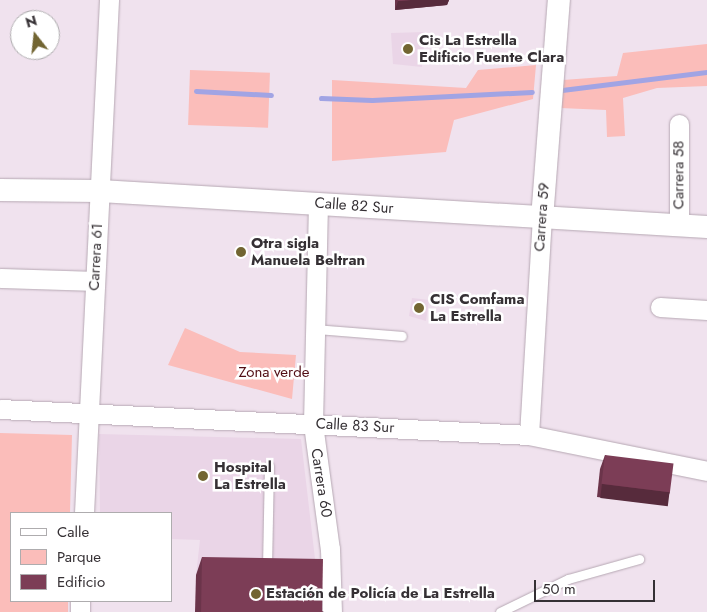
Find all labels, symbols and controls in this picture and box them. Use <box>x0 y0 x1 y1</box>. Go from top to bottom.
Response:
north arrow <box>10 10 60 60</box>
text: N <box>23 10 39 33</box>
place label: Cis La Estrella Edificio Fuente Clara <box>419 31 564 66</box>
marker: Cis La Estrella Edificio Fuente Clara <box>401 42 415 56</box>
street label: Carrera 58 <box>670 141 688 209</box>
street label: Carrera 59 <box>531 182 553 252</box>
street label: Calle 82 Sur <box>314 194 394 218</box>
street label: Carrera 61 <box>85 223 107 291</box>
place label: Otra sigla Manuela Beltran <box>251 234 365 269</box>
marker: Otra sigla Manuela Beltran <box>235 246 247 258</box>
place label: CIS Comfama La Estrella <box>430 290 524 325</box>
marker: CIS Comfama La Estrella <box>412 301 426 315</box>
park label: Zona verde <box>238 364 310 382</box>
street label: Calle 83 Sur <box>315 415 395 437</box>
street label: Carrera 60 <box>307 447 335 519</box>
place label: Hospital La Estrella <box>214 458 286 493</box>
marker: Hospital La Estrella <box>196 469 210 483</box>
legend <box>10 512 172 602</box>
text: Calle <box>57 521 89 543</box>
text: Parque <box>57 546 101 568</box>
scale bar <box>537 570 658 602</box>
text: Edificio <box>57 571 105 593</box>
text: 50 m <box>542 578 576 600</box>
place label: Estación de Policía de La Estrella <box>266 585 495 603</box>
marker: Estación de Policía de La Estrella <box>250 588 262 600</box>

